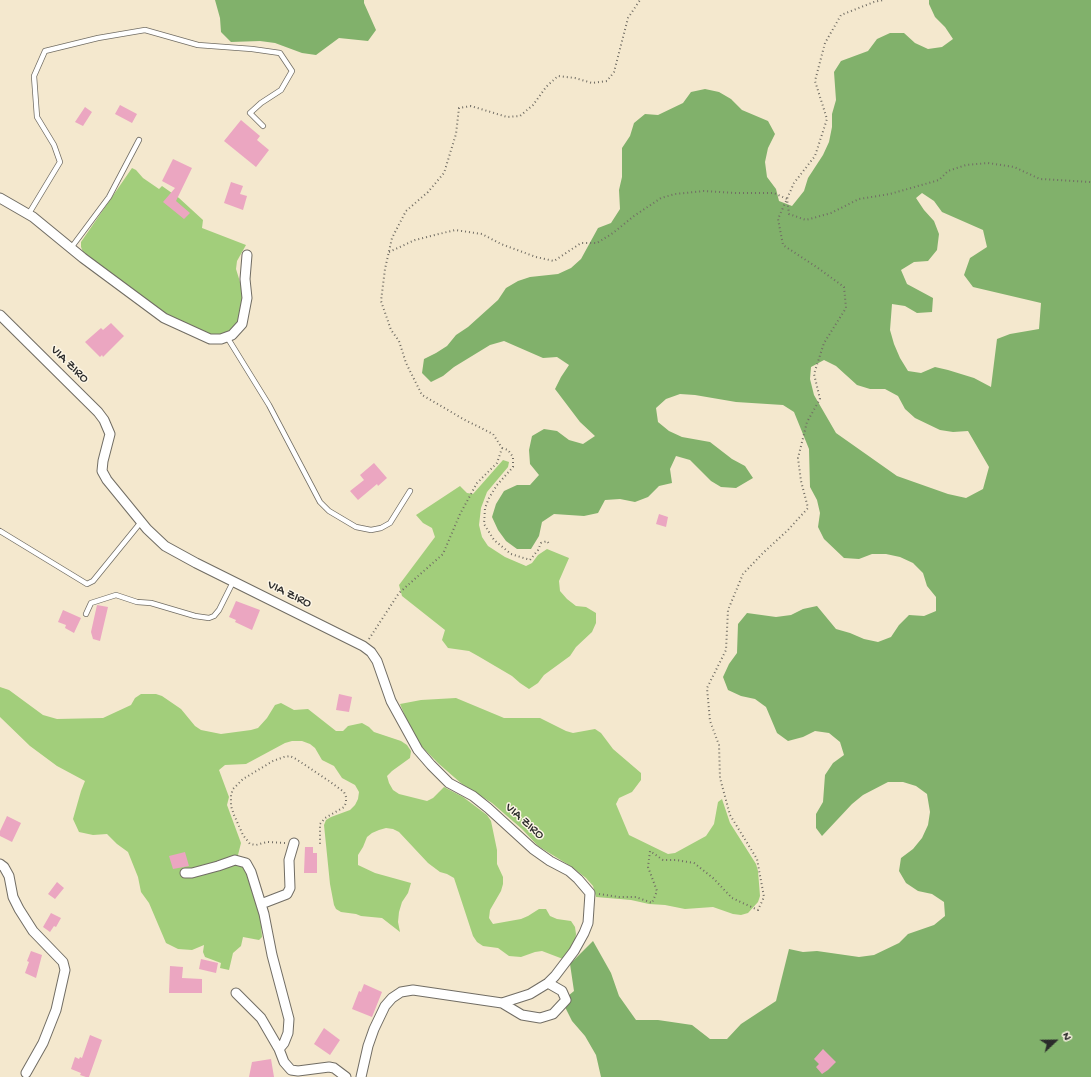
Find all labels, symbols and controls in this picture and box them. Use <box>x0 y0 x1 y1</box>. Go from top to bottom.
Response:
street label: VIA ZIRO <box>47 343 91 387</box>
street label: VIA ZIRO <box>264 578 314 612</box>
street label: VIA ZIRO <box>501 800 547 844</box>
north arrow <box>1035 1021 1075 1061</box>
text: N <box>1059 1031 1073 1042</box>

